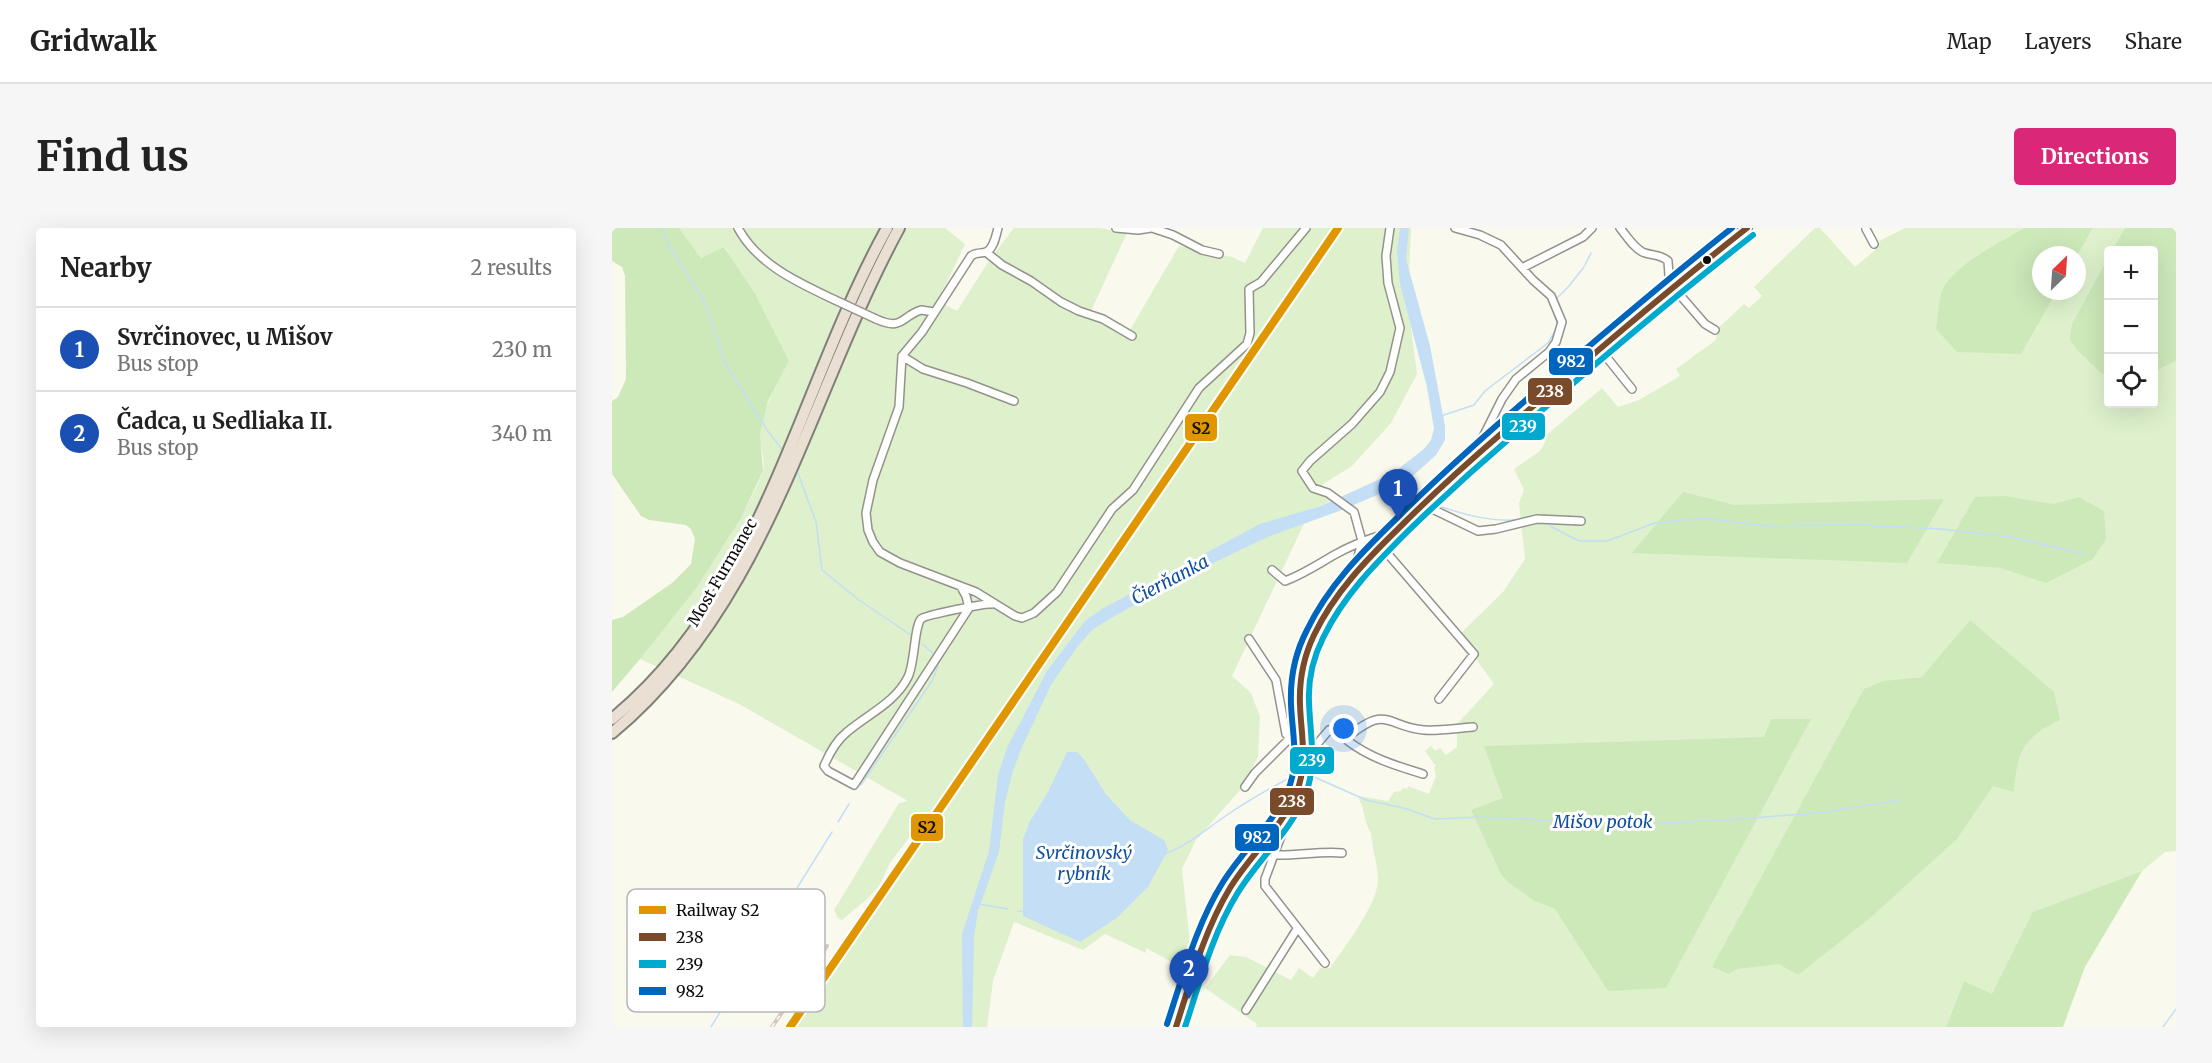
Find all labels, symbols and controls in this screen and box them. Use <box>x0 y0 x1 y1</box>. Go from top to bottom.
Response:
text: Gridwalk <box>30 23 157 59</box>
text: Map <box>1947 28 1992 55</box>
text: Layers <box>2025 28 2092 55</box>
text: Share <box>2125 28 2182 55</box>
button: Directions <box>2014 128 2176 185</box>
text: Find us <box>36 130 189 182</box>
north arrow <box>2032 246 2086 300</box>
map controls <box>2104 246 2158 408</box>
button: + <box>2104 246 2158 300</box>
text: Nearby <box>60 251 152 284</box>
unlabelled marker <box>1701 254 1713 266</box>
text: 2 results <box>470 255 552 280</box>
button: − <box>2104 300 2158 354</box>
text: Svrčinovec, u Mišov <box>117 323 333 351</box>
text: 1 <box>75 337 84 362</box>
text: 230 m <box>492 337 552 362</box>
line badge: 982 <box>1548 347 1594 376</box>
text: Bus stop <box>117 351 199 376</box>
text: 982 <box>1557 351 1585 371</box>
button: locate <box>2104 354 2158 408</box>
line badge: 238 <box>1527 377 1573 406</box>
text: 238 <box>1536 381 1564 401</box>
text: Čadca, u Sedliaka II. <box>117 407 333 435</box>
line badge: 239 <box>1501 412 1546 441</box>
line badge: S2 <box>1184 413 1218 442</box>
text: 239 <box>1509 416 1537 436</box>
text: S2 <box>1191 418 1211 438</box>
text: 2 <box>74 421 85 446</box>
text: 340 m <box>491 421 552 446</box>
text: Bus stop <box>117 435 199 460</box>
pin: 1 <box>1378 470 1418 519</box>
street label: Most Furmanec <box>683 514 761 630</box>
water label: Čierňanka <box>1127 550 1213 610</box>
your location <box>1329 714 1358 743</box>
line badge: 239 <box>1289 746 1335 775</box>
text: 239 <box>1298 750 1326 770</box>
line badge: 238 <box>1269 787 1315 816</box>
text: 238 <box>1278 791 1306 811</box>
water label: Mišov potok <box>1552 810 1653 833</box>
line badge: S2 <box>910 813 944 842</box>
text: S2 <box>917 817 937 837</box>
line badge: 982 <box>1234 823 1280 852</box>
text: 982 <box>1243 827 1271 847</box>
water label: Svrčinovský rybník <box>1036 841 1132 885</box>
legend <box>627 889 825 1012</box>
text: Railway S2 <box>676 900 760 920</box>
text: 238 <box>676 927 703 947</box>
pin: 2 <box>1170 950 1208 999</box>
text: 239 <box>676 954 703 974</box>
text: 982 <box>676 981 704 1001</box>

